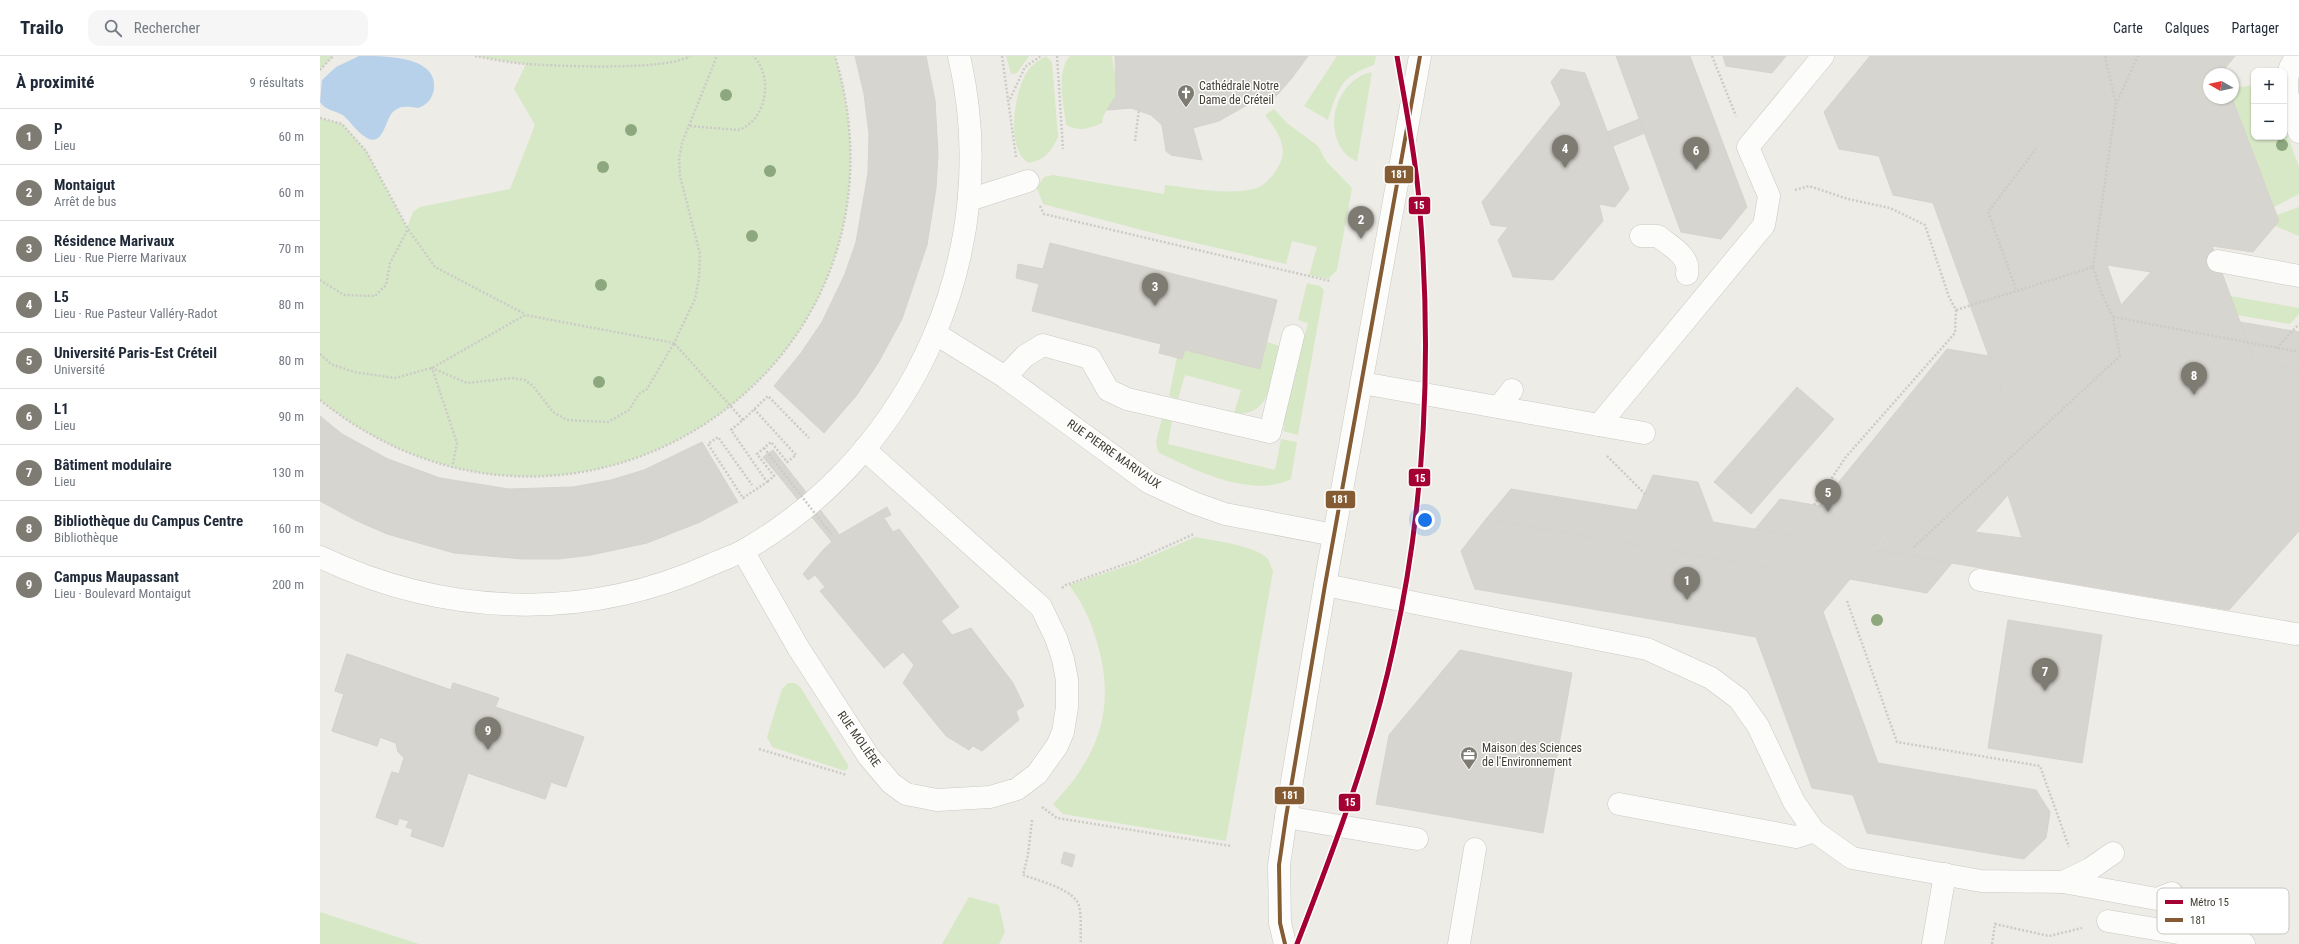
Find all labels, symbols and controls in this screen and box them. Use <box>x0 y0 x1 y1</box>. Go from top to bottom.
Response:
search box <box>88 10 368 46</box>
text: Trailo <box>20 16 64 39</box>
icon: search <box>102 17 124 39</box>
text: Rechercher <box>134 19 200 37</box>
text: Carte <box>2113 20 2143 36</box>
text: Calques <box>2165 20 2209 36</box>
text: Partager <box>2231 20 2279 36</box>
north arrow <box>2203 68 2239 104</box>
map controls <box>2251 68 2287 140</box>
button: + <box>2251 68 2287 104</box>
text: À proximité <box>16 72 94 92</box>
text: 9 résultats <box>250 75 304 90</box>
place label: Cathédrale Notre Dame de Créteil <box>1199 79 1279 107</box>
church icon: Cathédrale Notre Dame de Créteil <box>1176 83 1196 108</box>
button: − <box>2251 104 2287 140</box>
text: P <box>54 120 63 138</box>
text: 1 <box>26 129 32 144</box>
text: 60 m <box>278 129 304 144</box>
pin: 4 <box>1552 135 1578 168</box>
pin: 6 <box>1683 137 1709 170</box>
text: Lieu <box>54 138 76 153</box>
line badge: 181 <box>1384 165 1414 184</box>
text: 181 <box>1391 168 1407 181</box>
text: Montaigut <box>54 176 115 194</box>
text: 2 <box>26 185 32 200</box>
text: 60 m <box>278 185 304 200</box>
text: Arrêt de bus <box>54 194 116 209</box>
line badge: 15 <box>1408 196 1431 215</box>
text: 15 <box>1413 199 1425 212</box>
pin: 2 <box>1348 206 1374 239</box>
text: Résidence Marivaux <box>54 232 175 250</box>
text: 3 <box>26 241 32 256</box>
text: 70 m <box>278 241 304 256</box>
text: Lieu · Rue Pierre Marivaux <box>54 250 187 265</box>
pin: 3 <box>1142 273 1168 306</box>
text: L5 <box>54 288 69 306</box>
text: 4 <box>26 297 32 312</box>
text: 80 m <box>278 297 304 312</box>
text: Lieu · Rue Pasteur Valléry-Radot <box>54 306 217 321</box>
text: Université Paris-Est Créteil <box>54 344 217 362</box>
text: 5 <box>26 353 32 368</box>
text: 80 m <box>278 353 304 368</box>
text: Université <box>54 362 105 377</box>
pin: 8 <box>2181 362 2207 395</box>
text: L1 <box>54 400 69 418</box>
text: 6 <box>26 409 32 424</box>
text: 90 m <box>278 409 304 424</box>
street label: RUE PIERRE MARIVAUX <box>1065 416 1164 492</box>
text: Lieu <box>54 418 76 433</box>
text: Bâtiment modulaire <box>54 456 172 474</box>
text: 7 <box>26 465 32 480</box>
text: 130 m <box>272 465 304 480</box>
line badge: 15 <box>1408 468 1431 487</box>
text: 15 <box>1414 472 1426 485</box>
text: Lieu <box>54 474 76 489</box>
pin: 5 <box>1815 479 1841 512</box>
line badge: 181 <box>1325 490 1356 509</box>
text: 181 <box>1332 493 1348 506</box>
your location <box>1415 510 1435 530</box>
text: Bibliothèque du Campus Centre <box>54 512 243 530</box>
text: 8 <box>26 521 32 536</box>
text: 160 m <box>272 521 304 536</box>
text: Bibliothèque <box>54 530 118 545</box>
pin: 1 <box>1674 567 1700 600</box>
text: Campus Maupassant <box>54 568 179 586</box>
text: 9 <box>26 577 32 592</box>
text: 200 m <box>272 577 304 592</box>
text: Lieu · Boulevard Montaigut <box>54 586 191 601</box>
pin: 7 <box>2032 658 2058 691</box>
street label: RUE MOLIÈRE <box>835 708 884 770</box>
pin: 9 <box>475 717 501 750</box>
place label: Maison des Sciences de l'Environnement <box>1482 741 1582 769</box>
office icon: Maison des Sciences de l'Environnement <box>1459 745 1479 770</box>
line badge: 181 <box>1274 786 1305 805</box>
text: 181 <box>1282 789 1298 802</box>
line badge: 15 <box>1338 793 1361 812</box>
text: 15 <box>1344 796 1356 809</box>
legend <box>2157 888 2289 934</box>
text: Métro 15 <box>2190 896 2229 909</box>
text: 181 <box>2190 914 2206 927</box>

